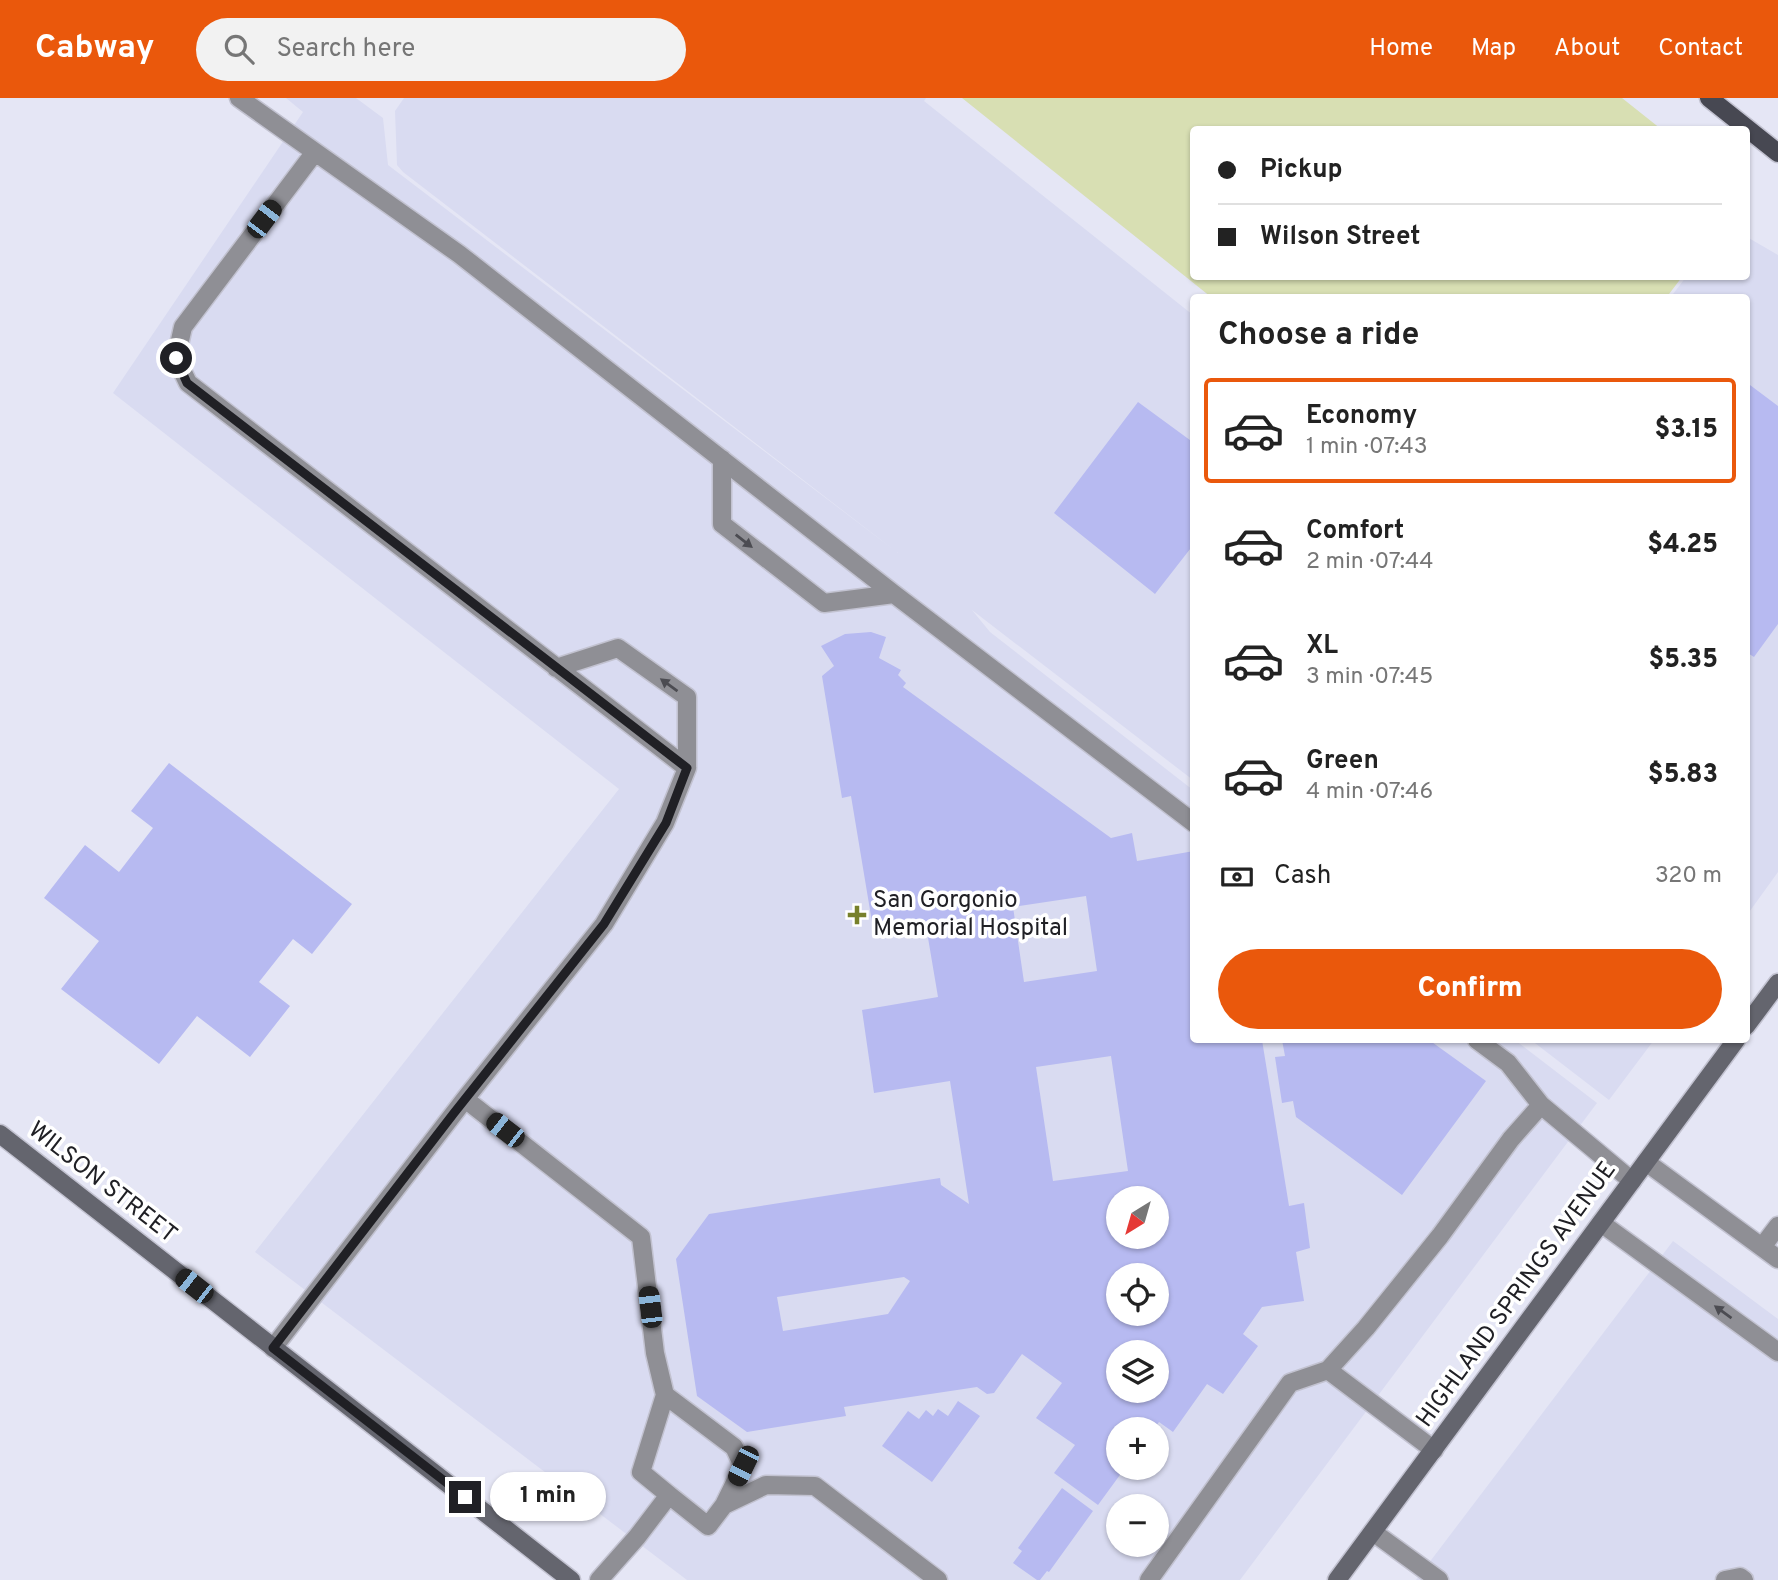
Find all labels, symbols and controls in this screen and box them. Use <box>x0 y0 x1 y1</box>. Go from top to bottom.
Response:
search box <box>196 18 686 81</box>
text: Cabway <box>35 28 154 70</box>
icon: search <box>220 30 258 68</box>
text: Search here <box>276 33 415 66</box>
text: Home <box>1369 34 1433 64</box>
text: Map <box>1471 34 1516 64</box>
text: About <box>1554 34 1620 64</box>
text: Contact <box>1658 34 1743 64</box>
text: Pickup <box>1260 154 1343 187</box>
car <box>243 196 286 242</box>
text: Wilson Street <box>1260 221 1420 254</box>
text: Choose a ride <box>1218 316 1419 356</box>
route start <box>160 342 192 374</box>
icon: car <box>1222 399 1285 462</box>
text: Economy <box>1306 400 1417 433</box>
text: $3.15 <box>1654 414 1718 447</box>
text: 1 min · 07:43 <box>1306 433 1428 462</box>
icon: car <box>1222 514 1285 577</box>
text: Comfort <box>1306 515 1404 548</box>
text: $4.25 <box>1647 529 1718 562</box>
one-way arrow <box>734 533 752 548</box>
text: 2 min · 07:44 <box>1306 548 1433 577</box>
icon: car <box>1222 629 1285 692</box>
text: XL <box>1306 630 1338 663</box>
text: $5.35 <box>1649 644 1718 677</box>
text: 3 min · 07:45 <box>1306 663 1433 692</box>
one-way arrow <box>661 677 679 692</box>
icon: car <box>1222 744 1285 807</box>
text: Green <box>1306 745 1379 778</box>
text: $5.83 <box>1648 759 1718 792</box>
text: 4 min · 07:46 <box>1306 778 1433 807</box>
icon: cash <box>1218 858 1256 896</box>
text: Cash <box>1274 860 1331 893</box>
text: 320 m <box>1655 862 1722 891</box>
place label: San Gorgonio Memorial Hospital <box>873 886 1068 944</box>
marker: San Gorgonio Memorial Hospital <box>847 905 867 925</box>
button: Confirm <box>1218 949 1722 1029</box>
car <box>482 1109 529 1151</box>
street label: WILSON STREET <box>22 1116 182 1250</box>
street label: HIGHLAND SPRINGS AVENUE <box>1410 1156 1624 1434</box>
north arrow <box>1106 1186 1169 1250</box>
map controls <box>1106 1186 1169 1557</box>
button: locate <box>1106 1263 1169 1326</box>
car <box>171 1265 218 1307</box>
car <box>638 1285 663 1329</box>
one-way arrow <box>1714 1305 1732 1319</box>
button: layers <box>1106 1340 1169 1403</box>
button: + <box>1106 1417 1169 1480</box>
car <box>725 1443 762 1489</box>
callout: 1 min <box>490 1472 605 1522</box>
route end <box>449 1481 481 1513</box>
text: 1 min <box>520 1482 576 1511</box>
button: − <box>1106 1494 1169 1557</box>

